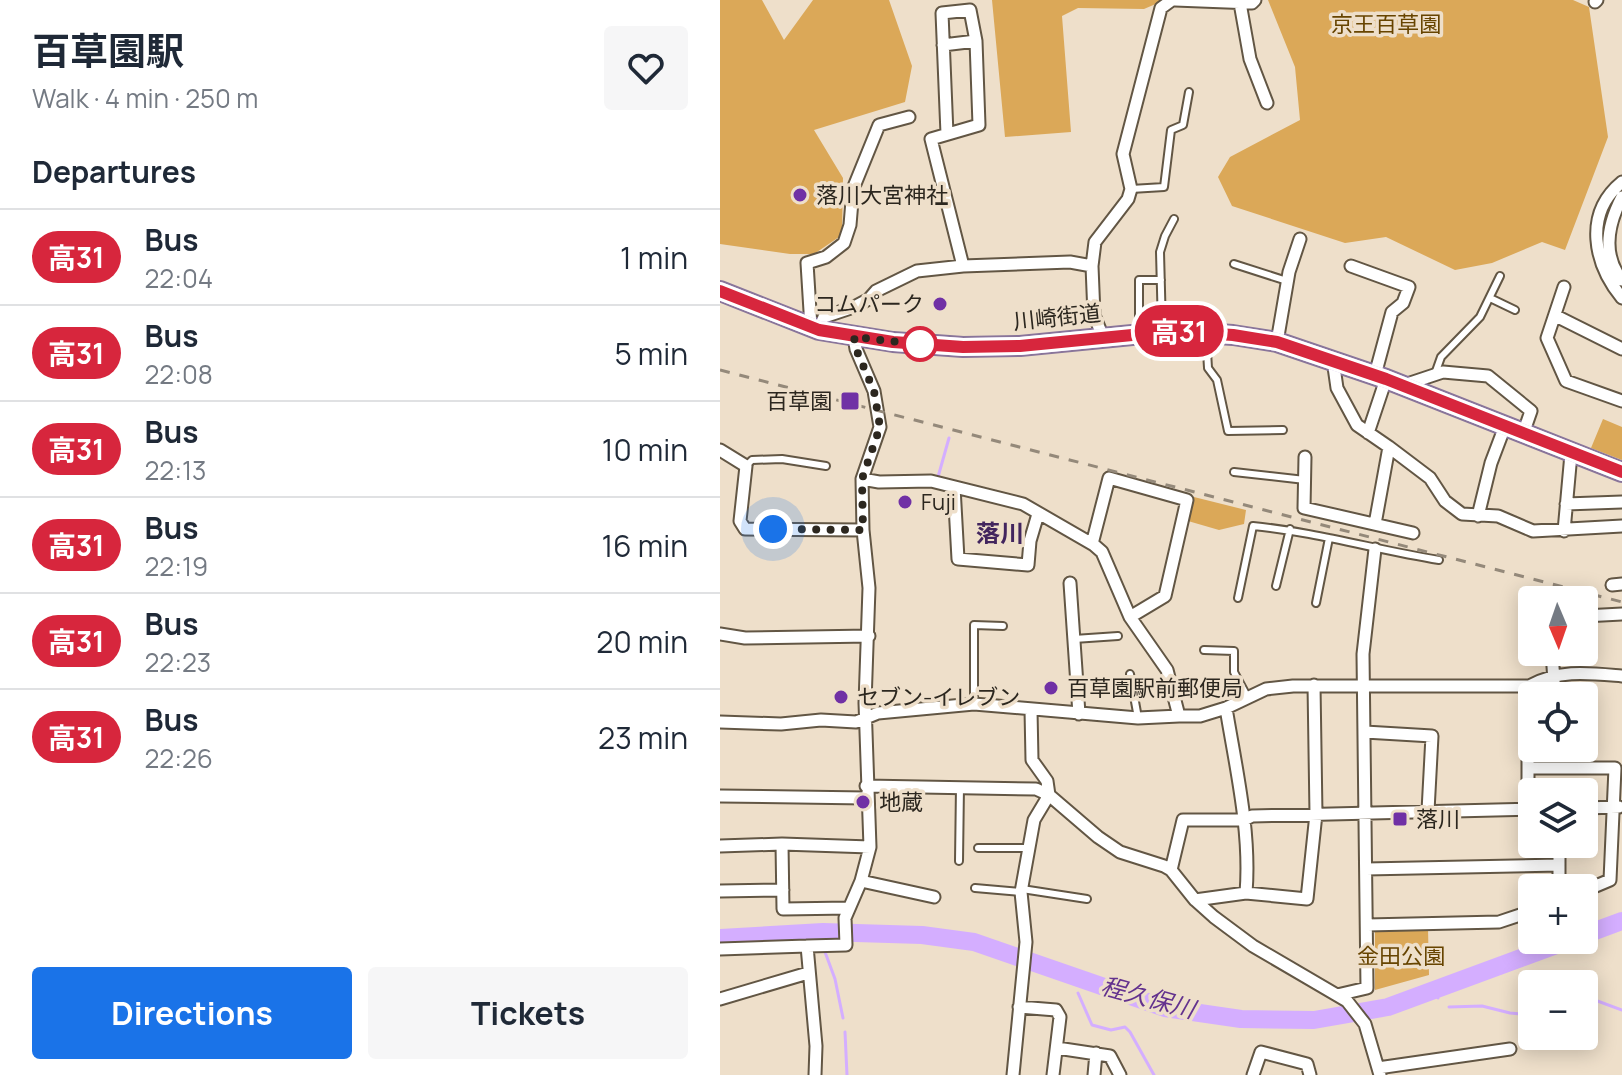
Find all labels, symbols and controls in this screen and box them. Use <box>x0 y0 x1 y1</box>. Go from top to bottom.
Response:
park label: 京王百草園 <box>1331 9 1441 39</box>
text: 百草園駅 <box>32 24 184 76</box>
button: heart <box>604 26 688 110</box>
text: Walk · 4 min · 250 m <box>32 80 258 116</box>
text: Departures <box>32 151 196 192</box>
place label: 落川大宮神社 <box>816 180 948 210</box>
marker: 落川大宮神社 <box>791 186 809 204</box>
text: Bus <box>145 219 199 260</box>
text: 1 min <box>620 237 688 278</box>
text: 高31 <box>48 238 105 276</box>
text: 22:04 <box>145 260 213 296</box>
place label: コムパーク <box>814 289 924 319</box>
marker: コムパーク <box>931 295 949 313</box>
street label: 川崎街道 <box>1012 297 1102 337</box>
line badge: 高31 <box>1133 305 1225 357</box>
text: 高31 <box>1151 312 1207 350</box>
text: Bus <box>145 315 199 356</box>
unlabelled marker <box>903 327 937 361</box>
text: 5 min <box>614 333 688 374</box>
text: 高31 <box>48 334 105 372</box>
text: 22:08 <box>145 356 213 392</box>
place label: 百草園 <box>766 386 832 416</box>
marker: 百草園 <box>839 390 861 412</box>
text: Bus <box>145 411 199 452</box>
text: 10 min <box>602 429 688 470</box>
text: 高31 <box>48 430 105 468</box>
text: 22:13 <box>145 452 206 488</box>
place label: Fuji <box>921 487 956 517</box>
marker: Fuji <box>896 493 914 511</box>
text: Bus <box>145 507 199 548</box>
your location <box>753 509 793 549</box>
district label: 落川 <box>976 516 1024 549</box>
text: 16 min <box>601 525 688 566</box>
text: 高31 <box>48 526 105 564</box>
text: 22:19 <box>145 548 208 584</box>
north arrow <box>1518 586 1598 666</box>
map controls <box>1518 586 1598 1050</box>
text: Bus <box>145 603 199 644</box>
text: 20 min <box>596 621 688 662</box>
text: 高31 <box>48 622 105 660</box>
text: 22:23 <box>145 644 211 680</box>
place label: 百草園駅前郵便局 <box>1067 673 1243 703</box>
marker: 百草園駅前郵便局 <box>1042 679 1060 697</box>
place label: セブン-イレブン <box>857 682 1020 712</box>
button: locate <box>1518 682 1598 762</box>
marker: セブン-イレブン <box>832 688 850 706</box>
text: Bus <box>145 699 199 740</box>
text: 23 min <box>598 717 688 758</box>
text: 高31 <box>48 718 105 756</box>
text: 22:26 <box>145 740 213 776</box>
button: layers <box>1518 778 1598 858</box>
place label: 地蔵 <box>879 787 923 817</box>
marker: 地蔵 <box>854 793 872 811</box>
place label: 落川 <box>1416 804 1460 834</box>
marker: 落川 <box>1391 810 1409 828</box>
button: + <box>1518 874 1598 954</box>
park label: 金田公園 <box>1357 941 1445 971</box>
button: Directions <box>32 967 352 1059</box>
button: Tickets <box>368 967 688 1059</box>
water label: 程久保川 <box>1098 968 1202 1026</box>
button: − <box>1518 970 1598 1050</box>

